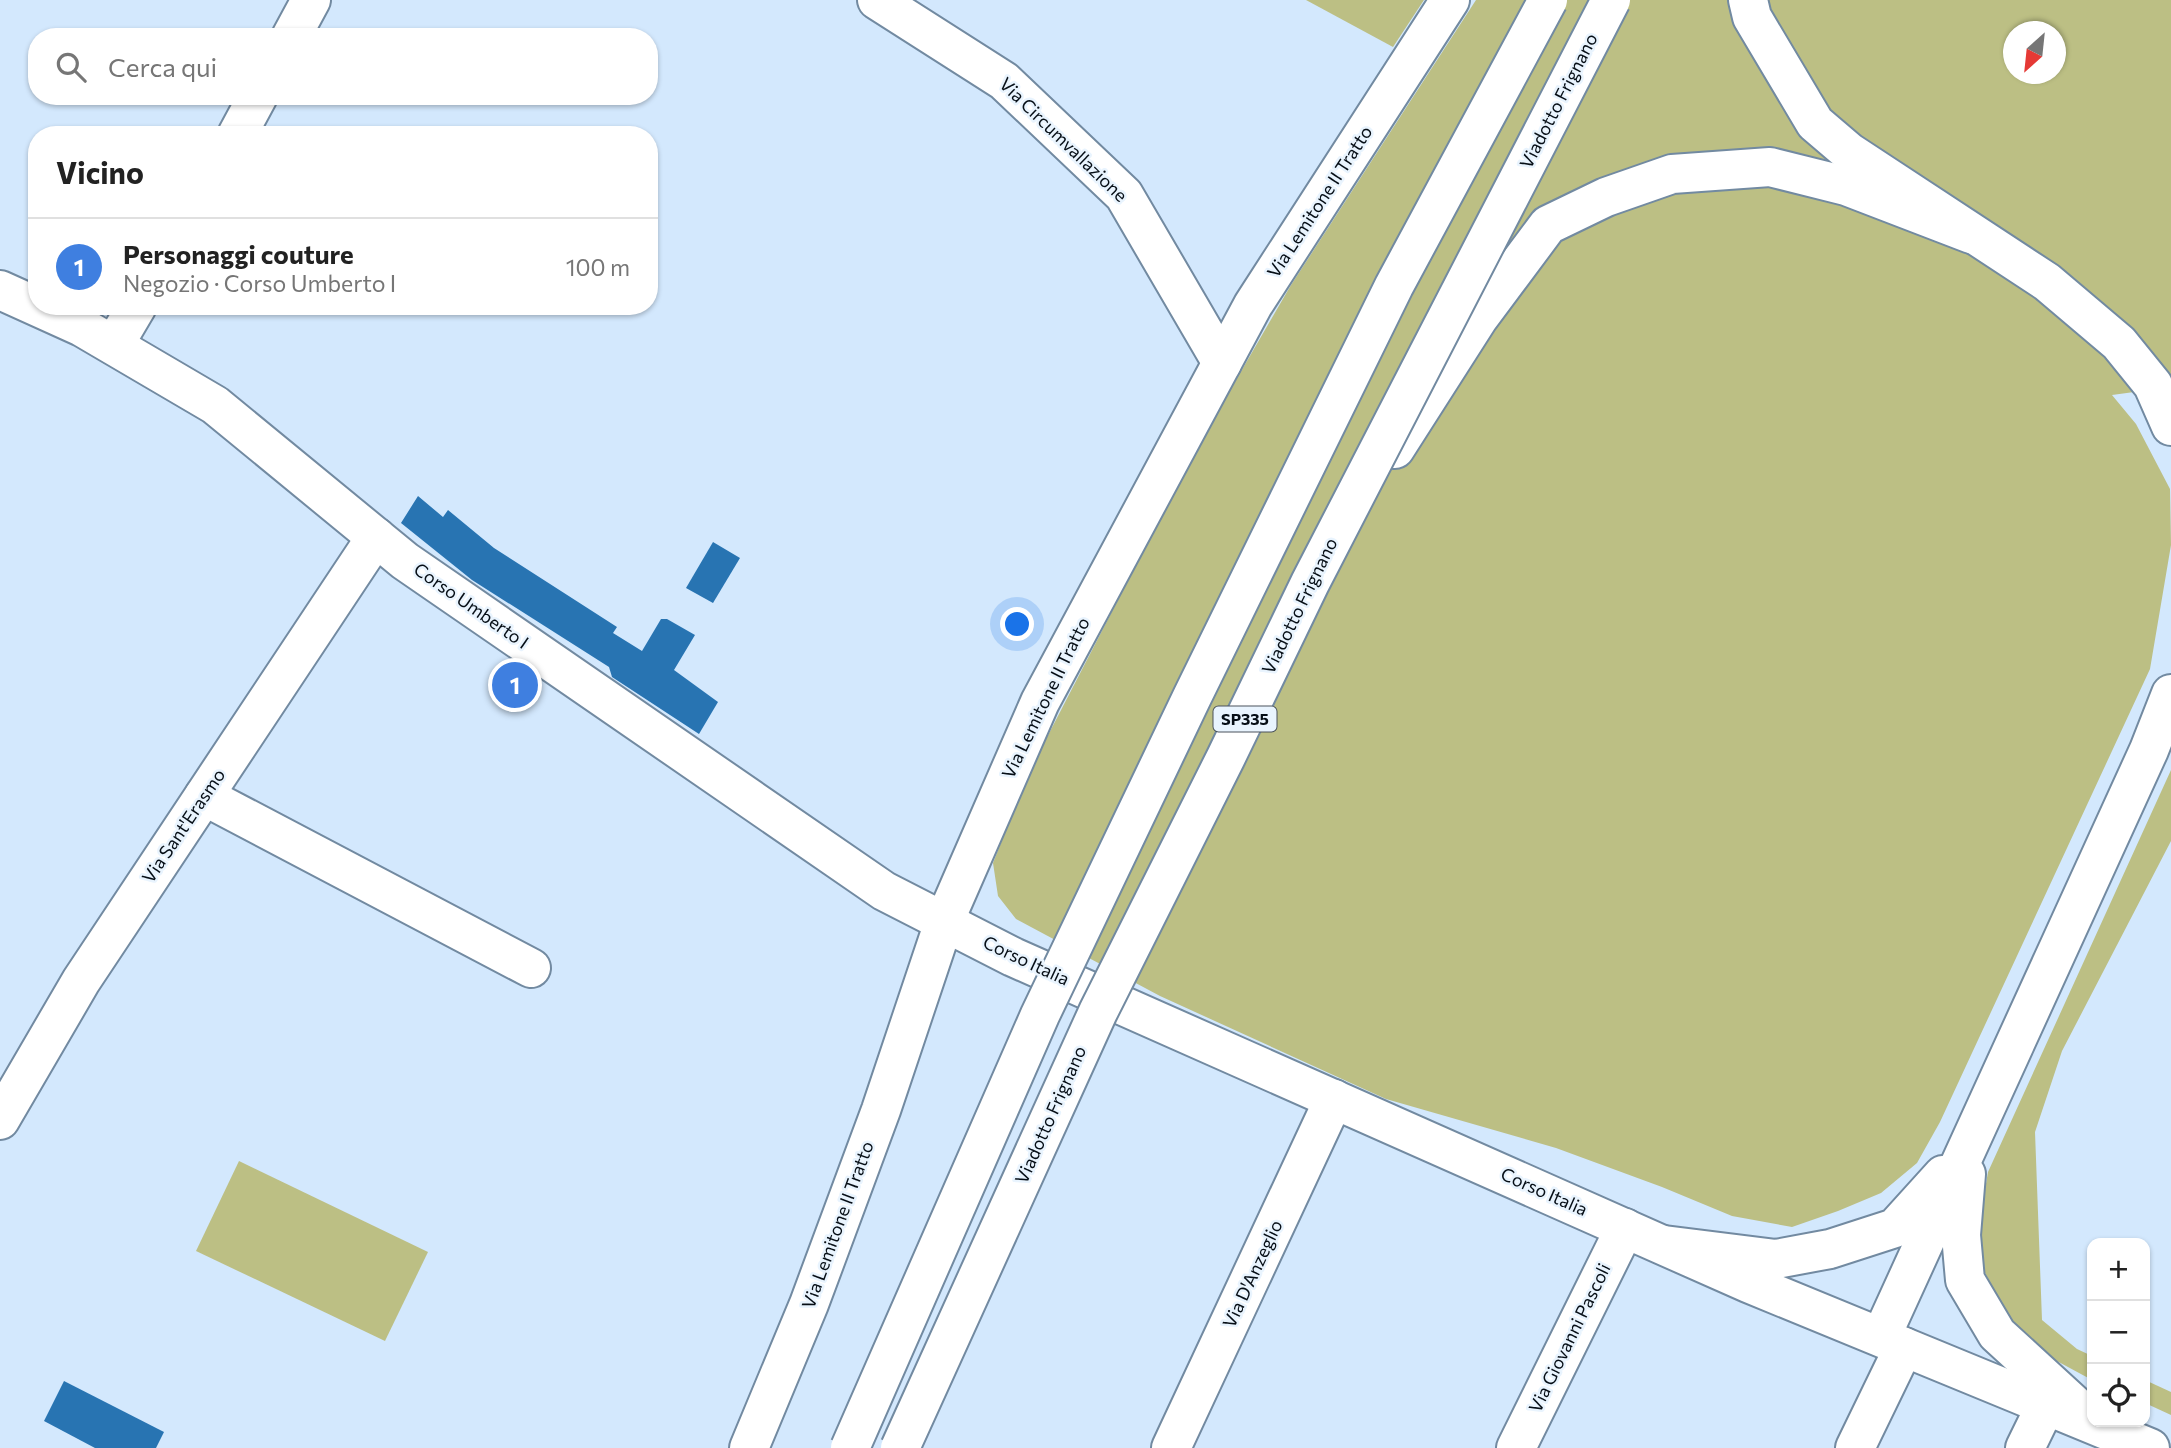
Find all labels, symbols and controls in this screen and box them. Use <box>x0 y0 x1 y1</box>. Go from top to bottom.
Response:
north arrow <box>2003 21 2066 84</box>
search box <box>28 28 658 105</box>
street label: Viadotto Frignano <box>1515 29 1602 172</box>
icon: search <box>52 48 90 86</box>
text: Cerca qui <box>108 51 217 82</box>
street label: Via Circumvallazione <box>995 73 1132 206</box>
street label: Via Lemitone II Tratto <box>1262 121 1376 281</box>
text: Vicino <box>56 153 144 190</box>
text: Personaggi couture <box>123 238 354 269</box>
text: 1 <box>74 253 84 281</box>
text: 100 m <box>566 253 630 281</box>
text: Negozio · Corso Umberto I <box>123 269 396 297</box>
street label: Viadotto Frignano <box>1257 534 1342 677</box>
street label: Corso Umberto I <box>410 557 533 653</box>
your location <box>1000 607 1034 641</box>
street label: Via Lemitone II Tratto <box>997 613 1094 782</box>
pin: 1 <box>492 659 538 711</box>
road number: SP335 <box>1214 706 1276 732</box>
street label: Via Sant'Erasmo <box>137 764 229 887</box>
street label: Corso Italia <box>980 931 1073 990</box>
street label: Viadotto Frignano <box>1010 1042 1090 1187</box>
street label: Via Lemitone II Tratto <box>797 1138 878 1311</box>
street label: Corso Italia <box>1498 1162 1591 1220</box>
street label: Via D'Anzeglio <box>1217 1216 1287 1331</box>
map controls <box>2087 1238 2150 1427</box>
button: + <box>2087 1238 2150 1301</box>
street label: Via Giovanni Pascoli <box>1523 1259 1615 1416</box>
button: − <box>2087 1301 2150 1364</box>
button: locate <box>2087 1364 2150 1427</box>

